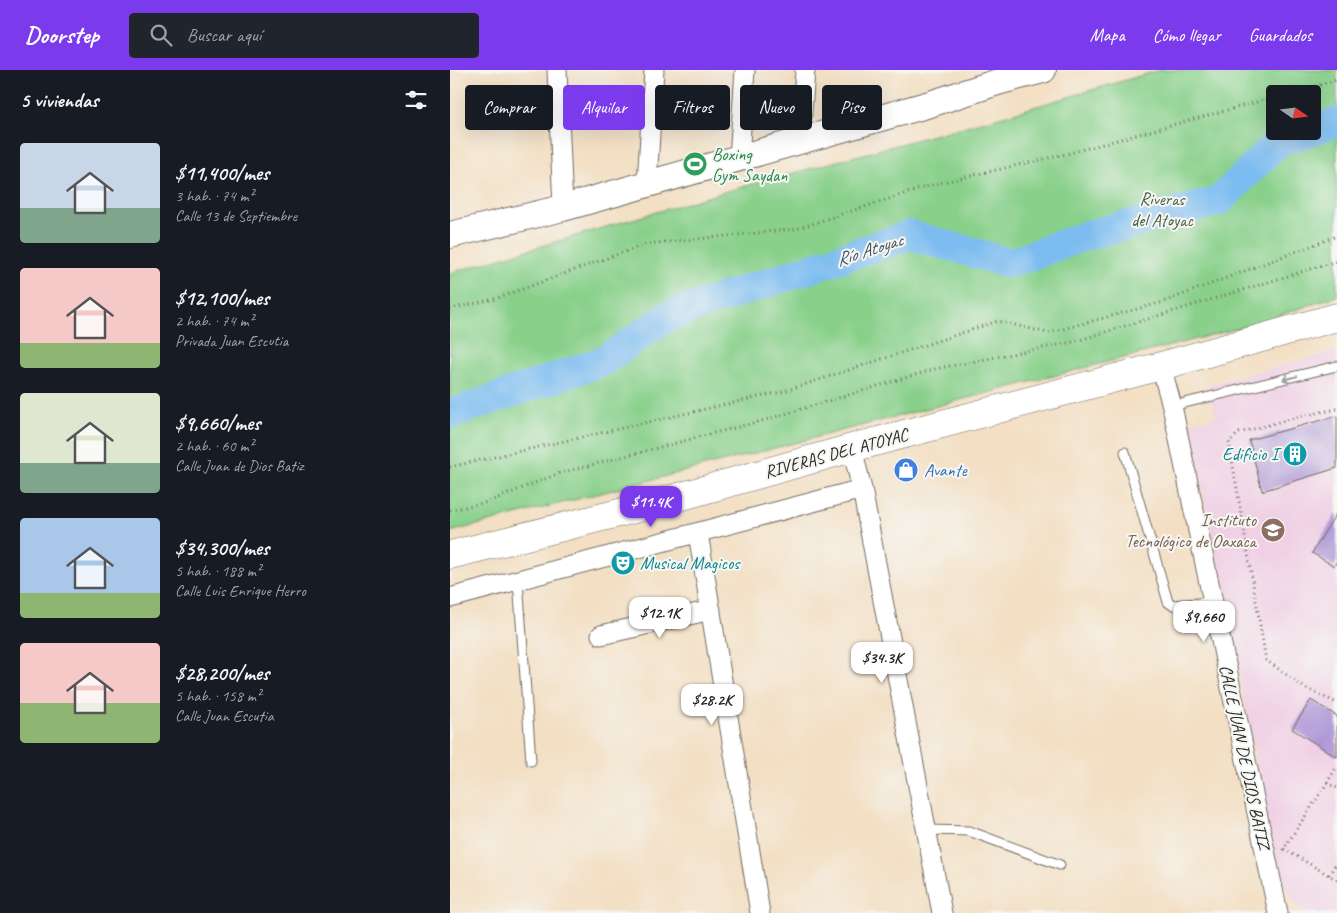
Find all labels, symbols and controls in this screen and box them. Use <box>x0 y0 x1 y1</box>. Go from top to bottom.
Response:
search box <box>129 13 479 58</box>
text: Doorstep <box>25 20 99 50</box>
icon: search <box>147 21 175 49</box>
text: Buscar aquí <box>187 23 261 47</box>
text: Mapa <box>1090 24 1125 46</box>
text: Cómo llegar <box>1153 24 1221 46</box>
text: Guardados <box>1249 24 1312 46</box>
chip: Comprar <box>465 85 553 130</box>
chip: Alquilar <box>563 85 645 130</box>
chip: Filtros <box>655 85 730 130</box>
chip: Nuevo <box>740 85 812 130</box>
chip: Piso <box>822 85 882 130</box>
north arrow <box>1266 85 1321 140</box>
map controls <box>1266 85 1321 140</box>
icon: filters <box>402 86 430 114</box>
text: 5 viviendas <box>20 87 98 113</box>
place label: Boxing Gym Saydan <box>712 143 788 186</box>
sports icon: Boxing Gym Saydan <box>682 151 708 177</box>
text: $11,400/mes <box>175 160 269 186</box>
icon: home <box>60 163 120 223</box>
text: 3 hab. · 74 m² <box>175 186 254 206</box>
park label: Riveras del Atoyac <box>1131 188 1193 231</box>
text: Calle 13 de Septiembre <box>175 206 297 226</box>
water label: Río Atoyac <box>833 227 908 272</box>
text: $12,100/mes <box>175 285 269 311</box>
icon: home <box>60 288 120 348</box>
text: 2 hab. · 74 m² <box>175 311 254 331</box>
text: Privada Juan Escutia <box>175 331 288 351</box>
one-way arrow <box>1282 373 1298 383</box>
text: $9,660/mes <box>175 410 260 436</box>
icon: home <box>60 413 120 473</box>
street label: RIVERAS DEL ATOYAC <box>762 423 912 483</box>
text: 2 hab. · 60 m² <box>175 436 254 456</box>
building icon: Edificio I <box>1282 441 1308 467</box>
place label: Edificio I <box>1222 443 1282 465</box>
text: Calle Juan de Dios Batiz <box>175 456 303 476</box>
shop icon: Avante <box>893 457 919 483</box>
place label: Avante <box>924 459 968 481</box>
pin: $11.4K <box>610 486 692 528</box>
text: $11.4K <box>631 492 671 512</box>
place label: Instituto Tecnológico de Oaxaca <box>1125 509 1258 552</box>
school or university icon: Instituto Tecnológico de Oaxaca <box>1260 517 1286 543</box>
text: $34,300/mes <box>175 535 269 561</box>
icon: home <box>60 538 120 598</box>
theatre icon: Musical Magicos <box>610 550 636 576</box>
place label: Musical Magicos <box>640 552 741 574</box>
text: 5 hab. · 188 m² <box>175 561 261 581</box>
text: Calle Luis Enrique Herro <box>175 581 306 601</box>
pin: $12.1K <box>619 596 701 639</box>
pin: $9,660 <box>1163 600 1245 643</box>
text: $12.1K <box>640 603 680 623</box>
text: $9,660 <box>1184 607 1224 627</box>
pin: $34.3K <box>841 642 923 684</box>
text: $34.3K <box>862 648 902 668</box>
text: $28,200/mes <box>175 660 269 686</box>
icon: home <box>60 663 120 723</box>
street label: CALLE JUAN DE DIOS BATIZ <box>1215 663 1276 854</box>
pin: $28.2K <box>671 684 753 726</box>
text: 5 hab. · 158 m² <box>175 686 261 706</box>
text: $28.2K <box>692 690 732 710</box>
text: Calle Juan Escutia <box>175 706 274 726</box>

